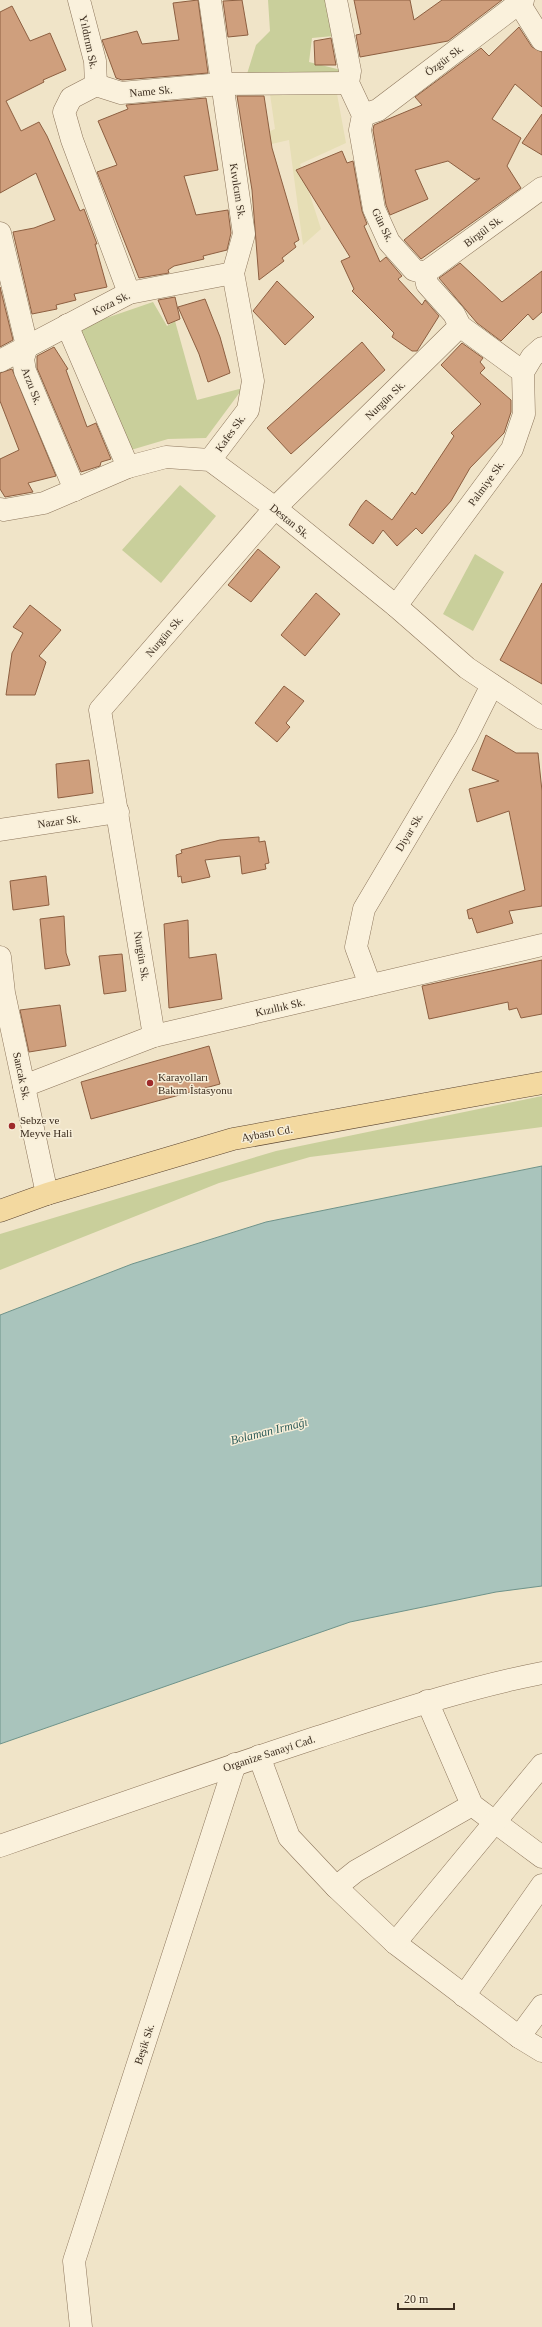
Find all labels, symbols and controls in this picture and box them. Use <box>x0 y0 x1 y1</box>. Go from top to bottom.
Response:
street label: Yıldırım Sk. <box>77 14 101 70</box>
street label: Özgür Sk. <box>423 42 466 78</box>
street label: Name Sk. <box>129 83 173 99</box>
street label: Kıvılcım Sk. <box>228 162 248 220</box>
street label: Gün Sk. <box>370 206 396 244</box>
street label: Birgül Sk. <box>461 213 505 249</box>
street label: Koza Sk. <box>90 289 132 317</box>
street label: Arzu Sk. <box>19 366 45 407</box>
street label: Nurgün Sk. <box>363 378 408 422</box>
street label: Kafes Sk. <box>213 412 248 454</box>
street label: Palmiye Sk. <box>466 458 507 508</box>
street label: Destan Sk. <box>268 501 312 541</box>
street label: Nurgün Sk. <box>143 613 185 659</box>
street label: Diyar Sk. <box>393 811 425 853</box>
street label: Nazar Sk. <box>37 812 82 830</box>
street label: Nurgün Sk. <box>132 930 152 982</box>
street label: Kızıllık Sk. <box>254 995 306 1019</box>
street label: Sancak Sk. <box>11 1051 33 1101</box>
place label: Karayolları Bakım İstasyonu <box>158 1071 233 1096</box>
marker: Karayolları Bakım İstasyonu <box>145 1078 155 1088</box>
place label: Sebze ve Meyve Hali <box>20 1114 72 1139</box>
marker: Sebze ve Meyve Hali <box>7 1121 17 1131</box>
street label: Aybastı Cd. <box>241 1123 294 1143</box>
water label: Bolaman Irmağı <box>229 1415 309 1447</box>
street label: Organize Sanayi Cad. <box>221 1732 317 1774</box>
street label: Beşik Sk. <box>132 2022 156 2066</box>
scale bar <box>398 2285 454 2311</box>
text: 20 m <box>404 2292 429 2306</box>

